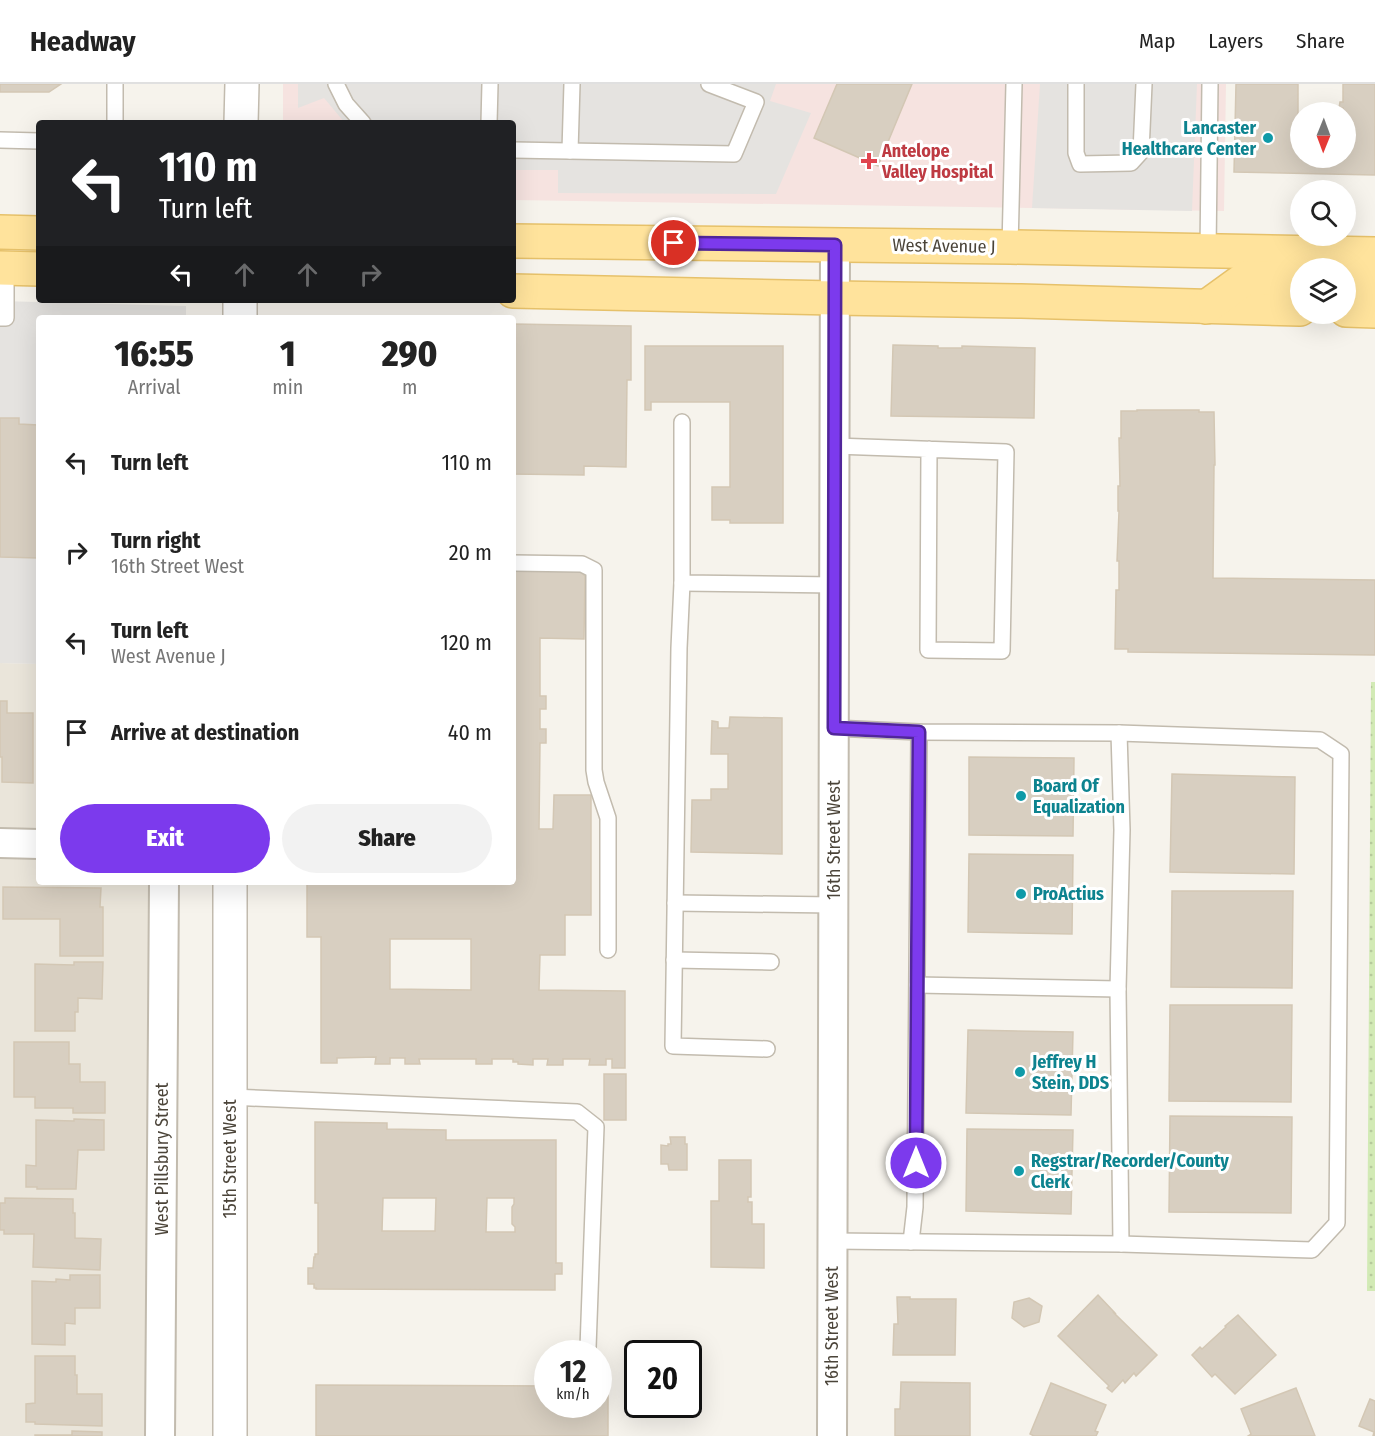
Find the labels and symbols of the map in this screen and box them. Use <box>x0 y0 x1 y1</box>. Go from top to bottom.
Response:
north arrow <box>1290 102 1356 168</box>
place label: Lancaster Healthcare Center <box>1122 117 1256 160</box>
marker: Lancaster Healthcare Center <box>1261 131 1275 145</box>
place label: Antelope Valley Hospital <box>881 140 993 183</box>
marker: Antelope Valley Hospital <box>860 152 878 170</box>
pin <box>648 217 699 268</box>
street label: West Avenue J <box>892 234 996 258</box>
place label: Board Of Equalization <box>1033 775 1125 818</box>
street label: 16th Street West <box>823 780 845 900</box>
marker: Board Of Equalization <box>1014 789 1028 803</box>
place label: ProActius <box>1033 883 1104 905</box>
marker: ProActius <box>1014 887 1028 901</box>
place label: Jeffrey H Stein, DDS <box>1031 1051 1109 1094</box>
marker: Jeffrey H Stein, DDS <box>1013 1065 1027 1079</box>
street label: West Pillsbury Street <box>151 1082 173 1235</box>
street label: 15th Street West <box>219 1099 241 1219</box>
position arrow <box>884 1131 948 1195</box>
place label: Regstrar/Recorder/County Clerk <box>1031 1150 1229 1193</box>
marker: Regstrar/Recorder/County Clerk <box>1012 1164 1026 1178</box>
street label: 16th Street West <box>821 1266 843 1386</box>
speed limit sign: 20 <box>624 1340 702 1418</box>

